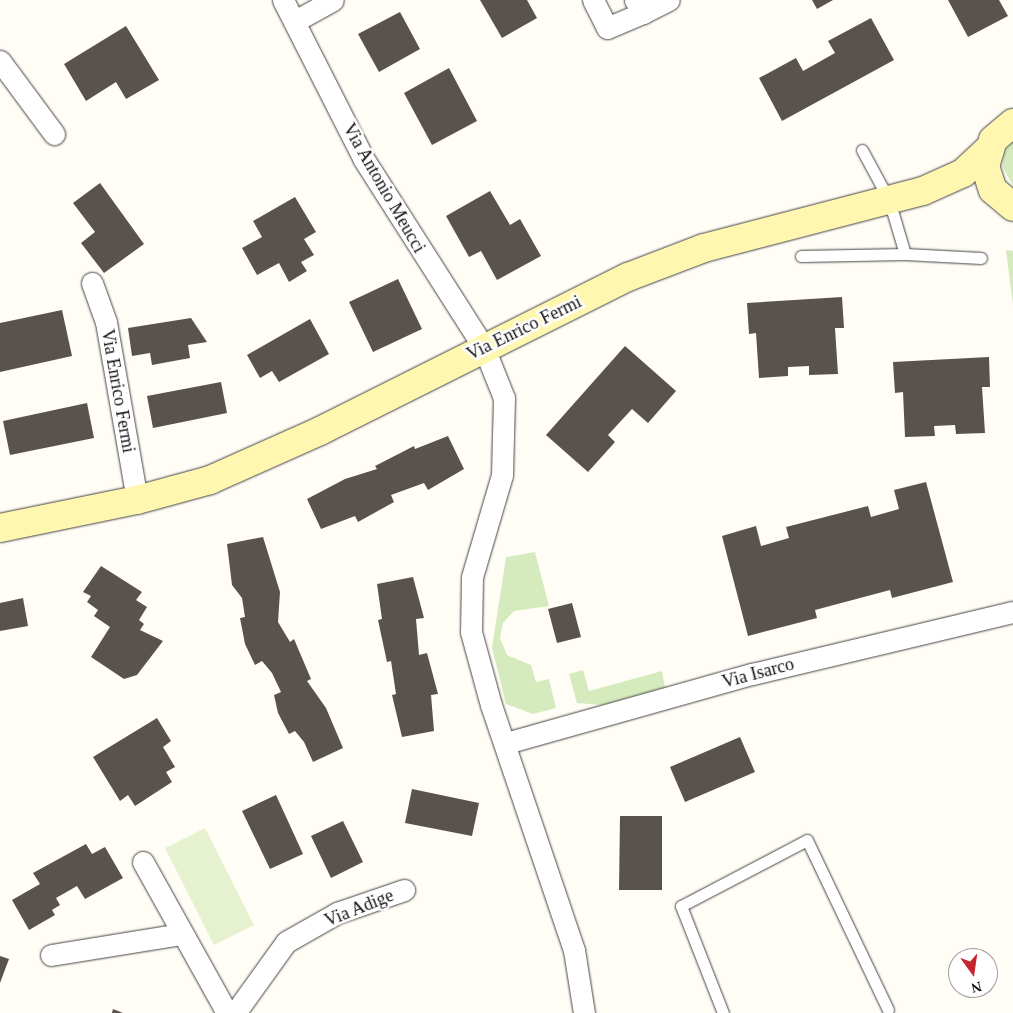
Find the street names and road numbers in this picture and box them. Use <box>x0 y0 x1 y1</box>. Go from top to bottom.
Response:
street label: Via Antonio Meucci <box>338 119 430 257</box>
street label: Via Enrico Fermi <box>463 291 585 365</box>
street label: Via Enrico Fermi <box>97 328 139 454</box>
street label: Via Isarco <box>720 653 796 693</box>
street label: Via Adige <box>321 884 397 932</box>

